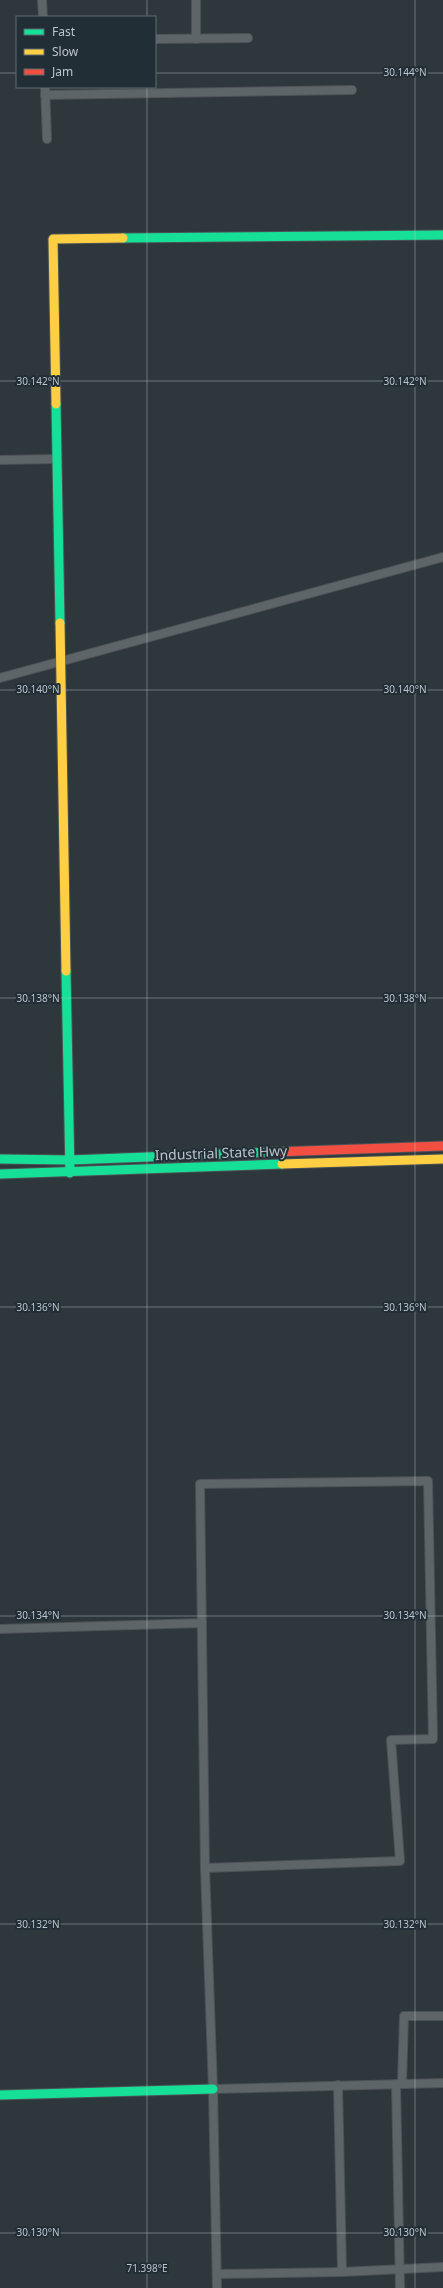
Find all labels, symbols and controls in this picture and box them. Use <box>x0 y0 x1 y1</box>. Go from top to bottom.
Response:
legend <box>16 16 156 88</box>
text: Fast <box>52 23 76 40</box>
text: Slow <box>52 43 79 60</box>
text: Jam <box>51 63 73 80</box>
text: 30.144°N <box>383 65 427 79</box>
text: 30.142°N <box>16 374 60 388</box>
text: 30.142°N <box>383 374 427 388</box>
text: 30.140°N <box>16 682 60 696</box>
text: 30.140°N <box>383 682 427 696</box>
text: 30.138°N <box>16 991 60 1005</box>
text: 30.138°N <box>383 991 427 1005</box>
street label: Industrial State Hwy <box>154 1141 288 1164</box>
text: 30.136°N <box>16 1300 60 1314</box>
text: 30.136°N <box>383 1300 427 1314</box>
text: 30.134°N <box>16 1608 60 1622</box>
text: 30.134°N <box>383 1608 427 1622</box>
text: 30.132°N <box>16 1917 60 1931</box>
text: 30.132°N <box>383 1917 427 1931</box>
text: 30.130°N <box>16 2225 60 2239</box>
text: 30.130°N <box>383 2225 427 2239</box>
text: 71.398°E <box>126 2261 168 2275</box>

